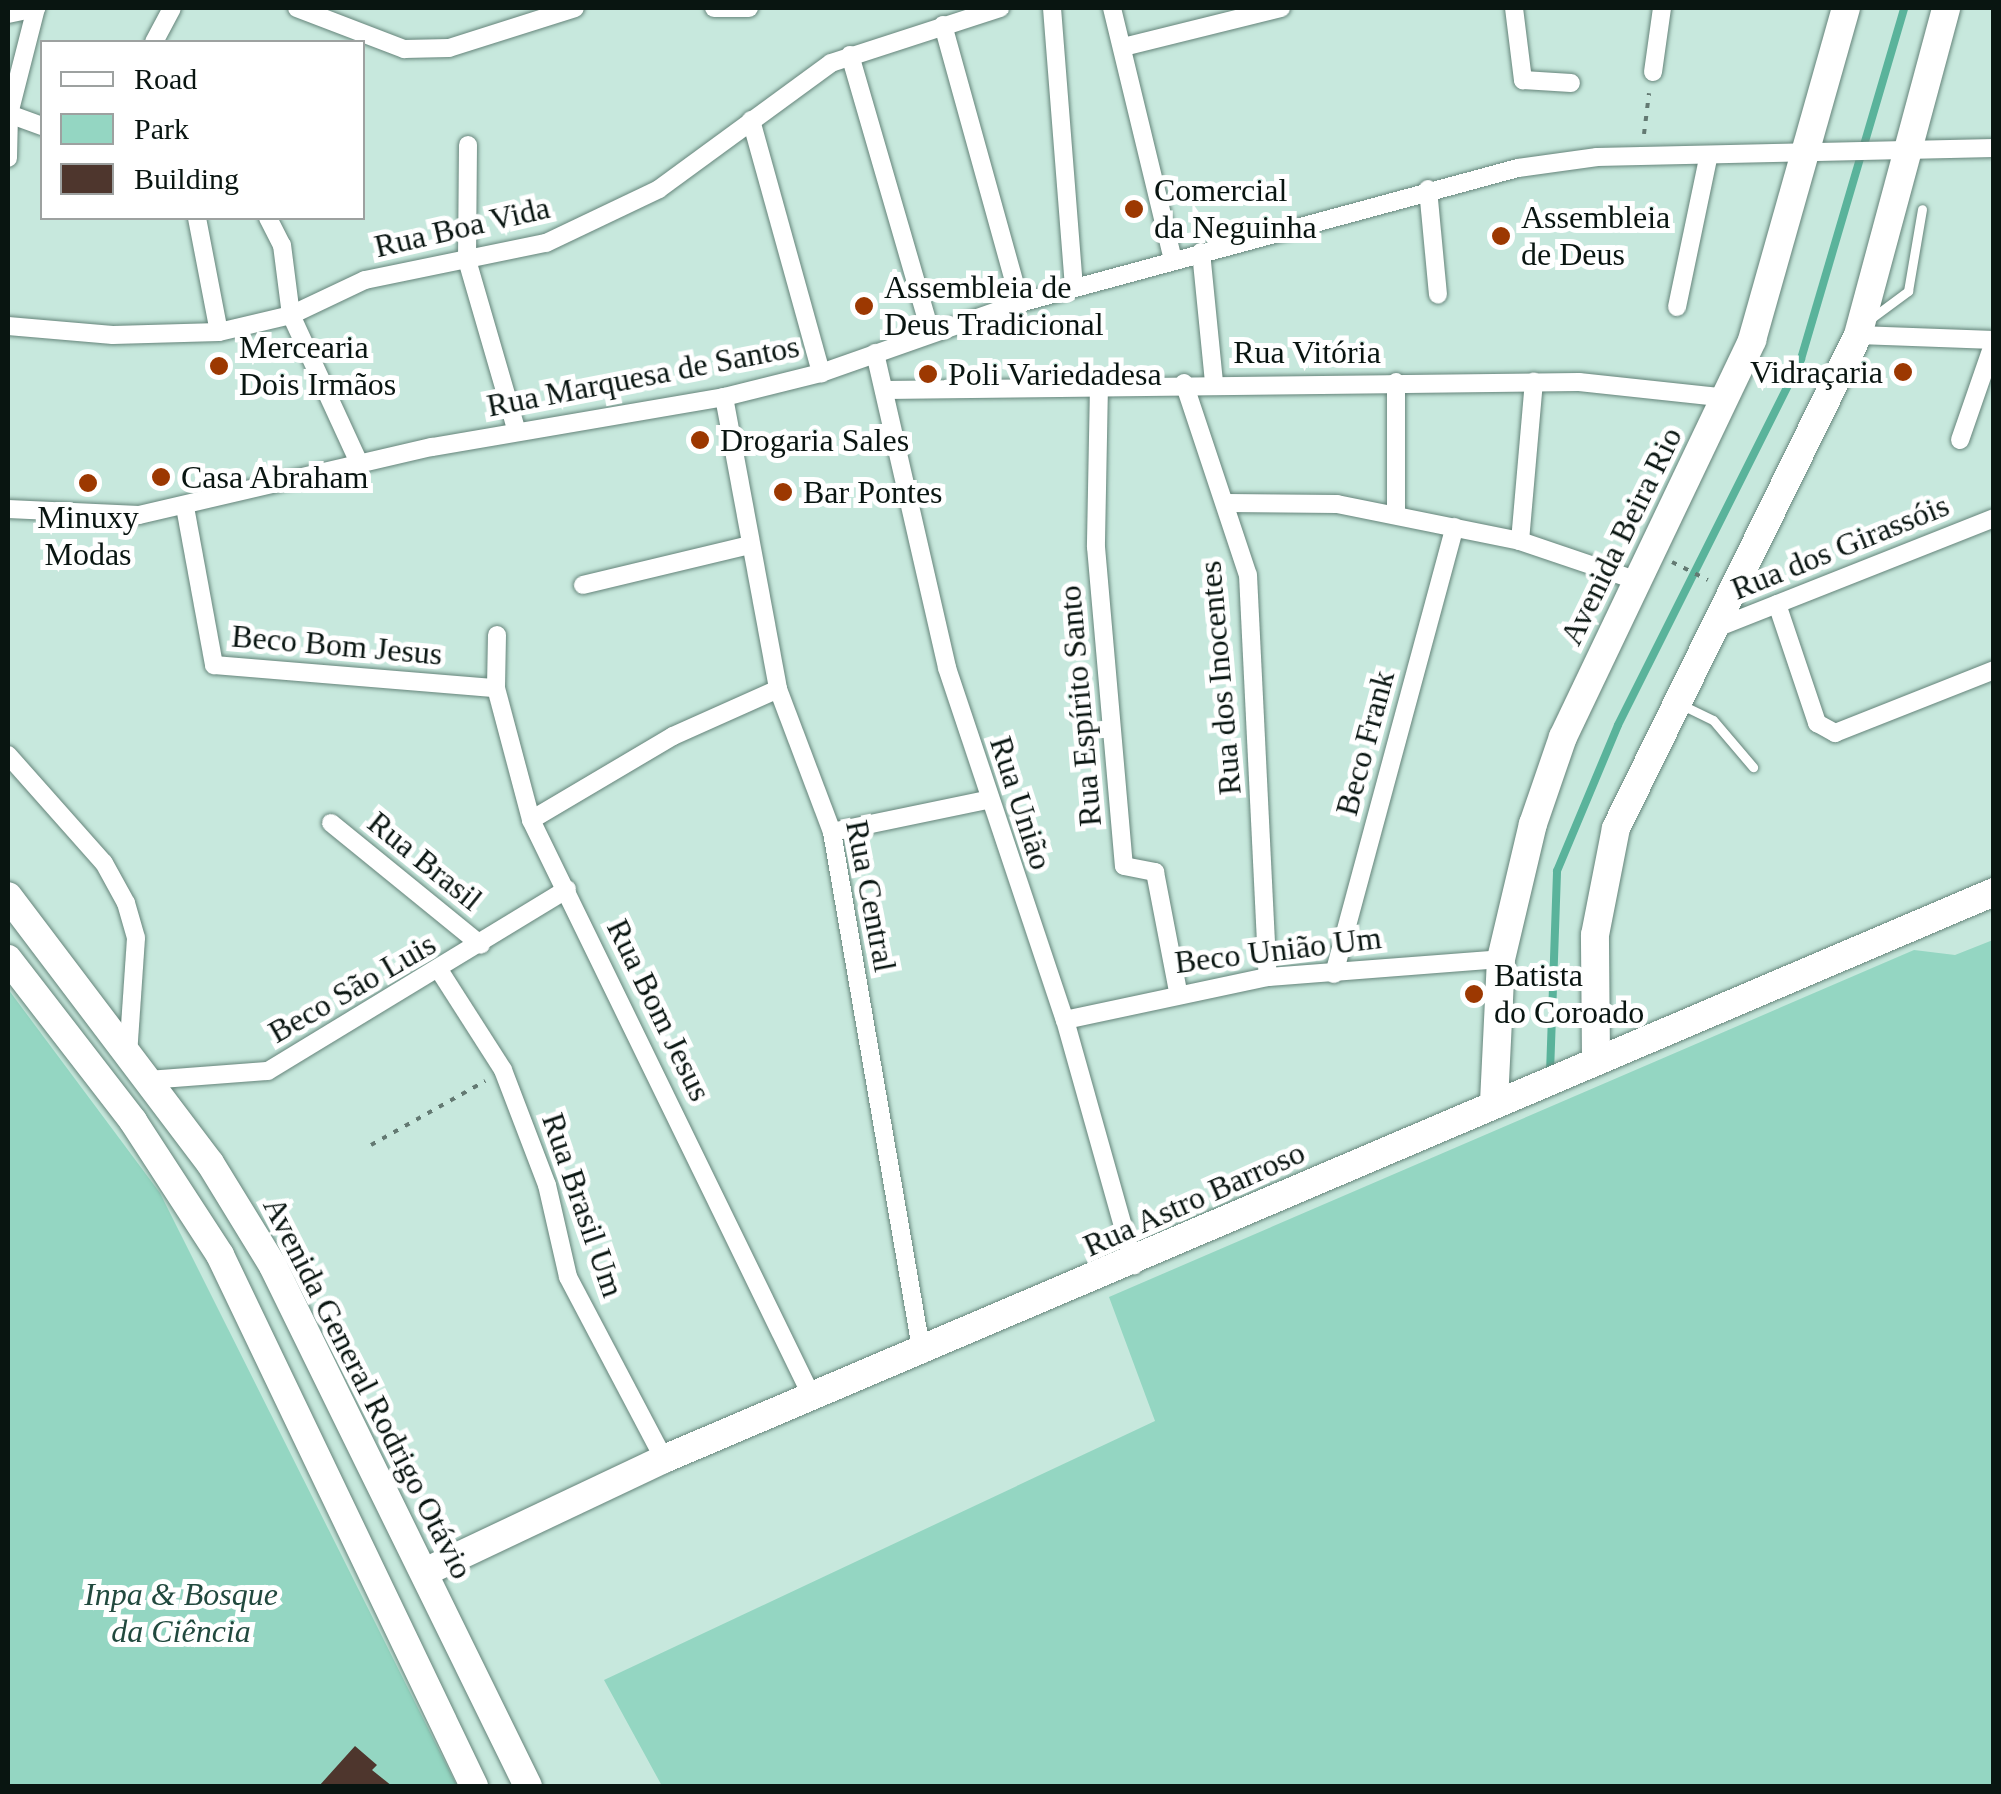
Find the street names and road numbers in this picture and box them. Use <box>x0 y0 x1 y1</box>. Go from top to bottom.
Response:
street label: Rua Boa Vida <box>370 188 554 266</box>
street label: Rua Marquesa de Santos <box>484 327 802 425</box>
street label: Rua Vitória <box>1233 333 1381 371</box>
street label: Avenida Beira Rio <box>1552 421 1690 651</box>
street label: Rua dos Girassóis <box>1726 486 1954 608</box>
street label: Rua dos Inocentes <box>1191 559 1249 797</box>
street label: Rua Espírito Santo <box>1050 584 1110 828</box>
street label: Beco Bom Jesus <box>230 617 444 673</box>
street label: Beco Frank <box>1327 666 1403 820</box>
street label: Rua União <box>981 732 1061 874</box>
street label: Rua Brasil <box>360 803 490 919</box>
street label: Rua Central <box>837 817 905 975</box>
street label: Rua Bom Jesus <box>598 913 720 1107</box>
street label: Beco União Um <box>1172 918 1384 982</box>
street label: Beco São Luis <box>262 925 442 1051</box>
street label: Rua Brasil Um <box>534 1108 632 1302</box>
street label: Rua Astro Barroso <box>1077 1133 1311 1265</box>
street label: Avenida General Rodrigo Otávio <box>255 1191 481 1585</box>

